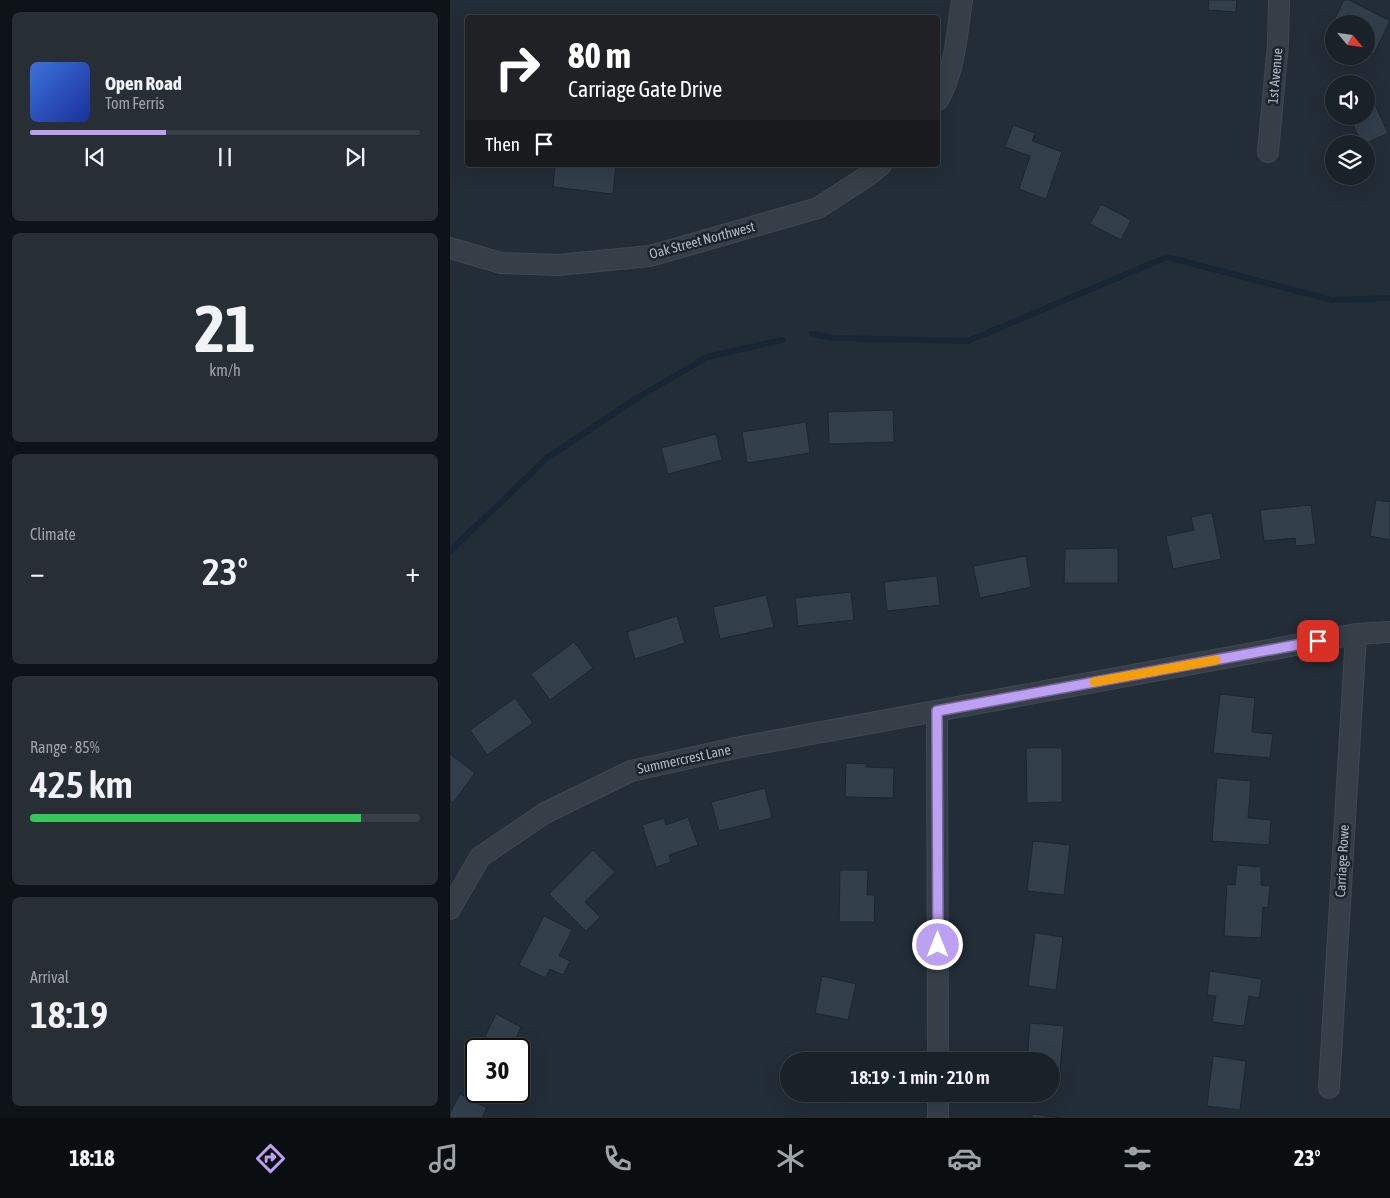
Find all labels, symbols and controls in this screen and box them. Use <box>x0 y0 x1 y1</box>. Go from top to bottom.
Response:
north arrow <box>1325 15 1375 65</box>
map controls <box>1325 15 1375 185</box>
icon: right <box>485 35 550 100</box>
text: 80 m <box>568 35 631 75</box>
street label: 1st Avenue <box>1265 47 1285 105</box>
text: Open Road <box>105 72 182 94</box>
button: sound <box>1325 75 1375 125</box>
text: Carriage Gate Drive <box>568 76 722 102</box>
text: Tom Ferris <box>105 94 164 112</box>
icon: arrive <box>530 130 558 158</box>
text: Then <box>485 133 520 155</box>
button: layers <box>1325 135 1375 185</box>
icon: previous <box>81 143 109 171</box>
icon: pause <box>211 143 239 171</box>
icon: next <box>341 143 369 171</box>
street label: Oak Street Northwest <box>647 218 757 262</box>
text: 21 <box>194 291 256 366</box>
text: km/h <box>209 361 241 379</box>
text: Climate <box>30 525 76 543</box>
text: 23° <box>202 550 248 593</box>
text: − <box>30 556 45 588</box>
text: + <box>405 556 420 588</box>
pin <box>1297 620 1339 662</box>
icon: arrive <box>1304 627 1332 655</box>
text: Range · 85% <box>30 738 100 756</box>
street label: Summercrest Lane <box>636 741 732 777</box>
text: 425 km <box>30 763 133 806</box>
street label: Carriage Rowe <box>1332 824 1352 898</box>
position arrow <box>911 918 963 970</box>
text: Arrival <box>30 968 69 986</box>
text: 18:19 <box>30 993 108 1036</box>
speed limit sign: 30 <box>465 1038 530 1103</box>
text: 18:19 · 1 min · 210 m <box>850 1066 990 1088</box>
icon: directions <box>253 1141 288 1176</box>
icon: music <box>426 1141 461 1176</box>
icon: phone <box>600 1141 635 1176</box>
icon: climate <box>773 1141 808 1176</box>
icon: car <box>947 1141 982 1176</box>
icon: filters <box>1120 1141 1155 1176</box>
text: 18:18 <box>69 1145 115 1171</box>
text: 23° <box>1294 1145 1321 1171</box>

